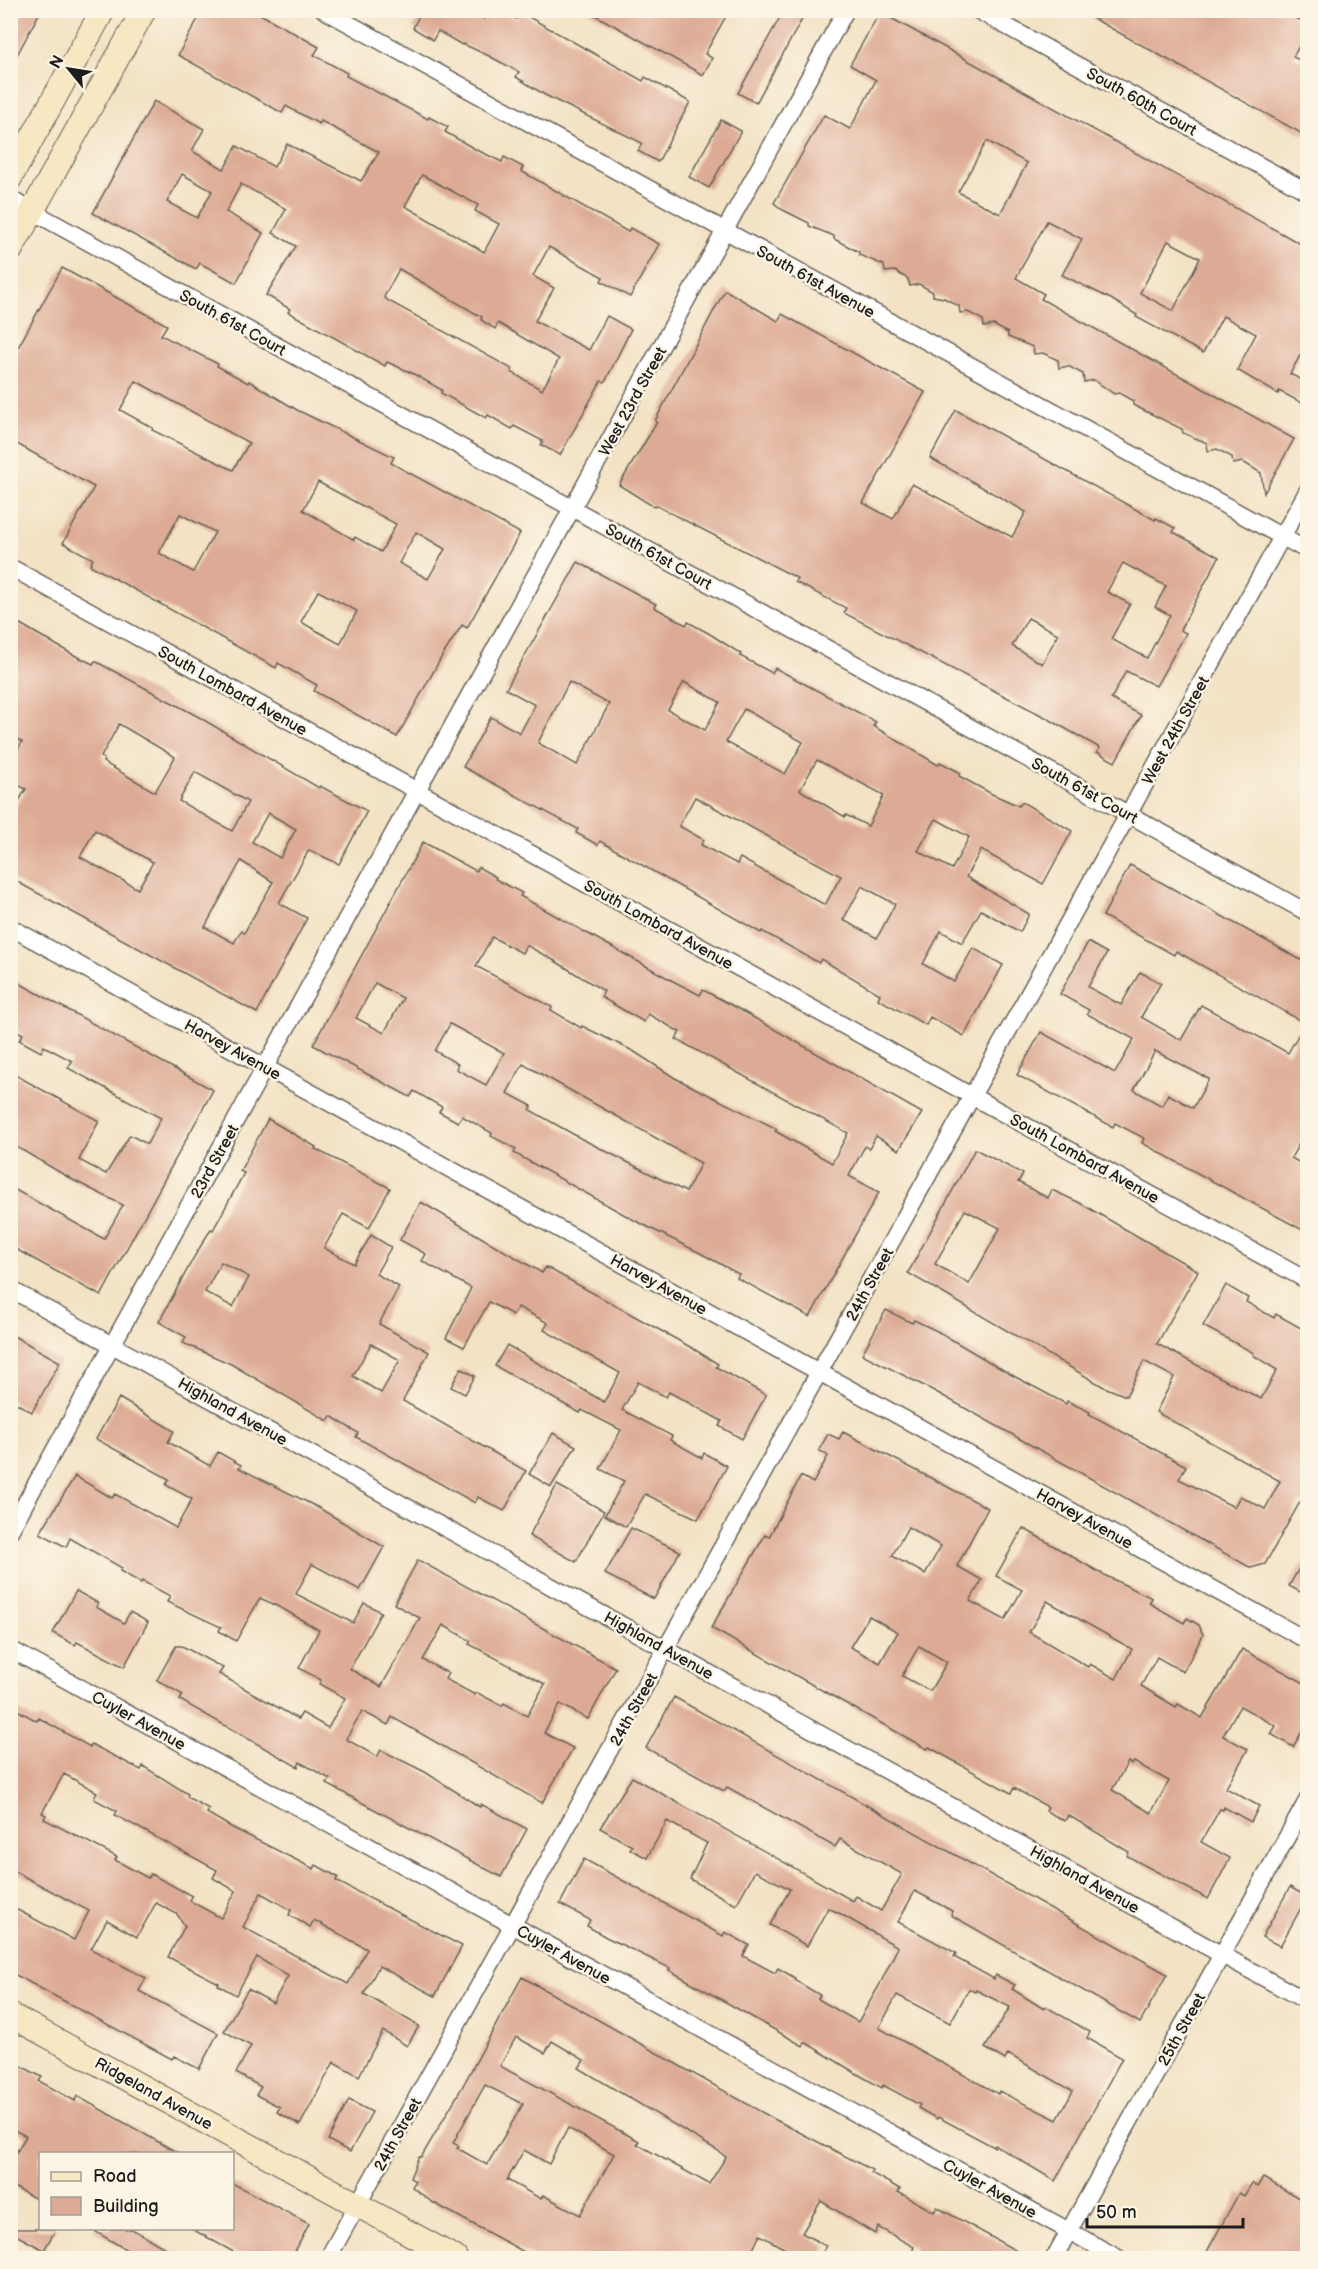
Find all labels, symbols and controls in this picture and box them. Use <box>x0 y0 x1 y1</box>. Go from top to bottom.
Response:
north arrow <box>39 39 99 99</box>
text: N <box>46 52 69 72</box>
street label: South 60th Court <box>1083 64 1200 140</box>
street label: South 61st Avenue <box>753 242 878 323</box>
street label: South 61st Court <box>176 286 289 360</box>
street label: West 23rd Street <box>595 344 671 460</box>
street label: South 61st Court <box>602 520 715 594</box>
street label: South Lombard Avenue <box>154 642 311 740</box>
street label: West 24th Street <box>1139 673 1214 788</box>
street label: South 61st Court <box>1028 754 1141 828</box>
street label: South Lombard Avenue <box>580 876 737 974</box>
street label: Harvey Avenue <box>181 1016 284 1085</box>
street label: South Lombard Avenue <box>1006 1110 1163 1208</box>
street label: 23rd Street <box>187 1121 243 1202</box>
street label: 24th Street <box>842 1245 898 1325</box>
street label: Harvey Avenue <box>607 1251 710 1320</box>
street label: Highland Avenue <box>174 1374 291 1450</box>
street label: Harvey Avenue <box>1033 1485 1136 1554</box>
street label: Highland Avenue <box>600 1608 717 1684</box>
street label: 24th Street <box>606 1670 662 1750</box>
street label: Cuyler Avenue <box>88 1688 189 1755</box>
street label: Highland Avenue <box>1026 1842 1143 1918</box>
street label: Cuyler Avenue <box>513 1922 614 1989</box>
street label: 25th Street <box>1155 1990 1210 2069</box>
street label: Ridgeland Avenue <box>91 2054 216 2135</box>
street label: 24th Street <box>370 2095 426 2175</box>
legend <box>39 2152 234 2230</box>
street label: Cuyler Avenue <box>939 2156 1040 2223</box>
text: Road <box>93 2166 137 2187</box>
scale bar <box>1087 2191 1243 2229</box>
text: Building <box>93 2196 159 2217</box>
text: 50 m <box>1096 2202 1137 2223</box>

